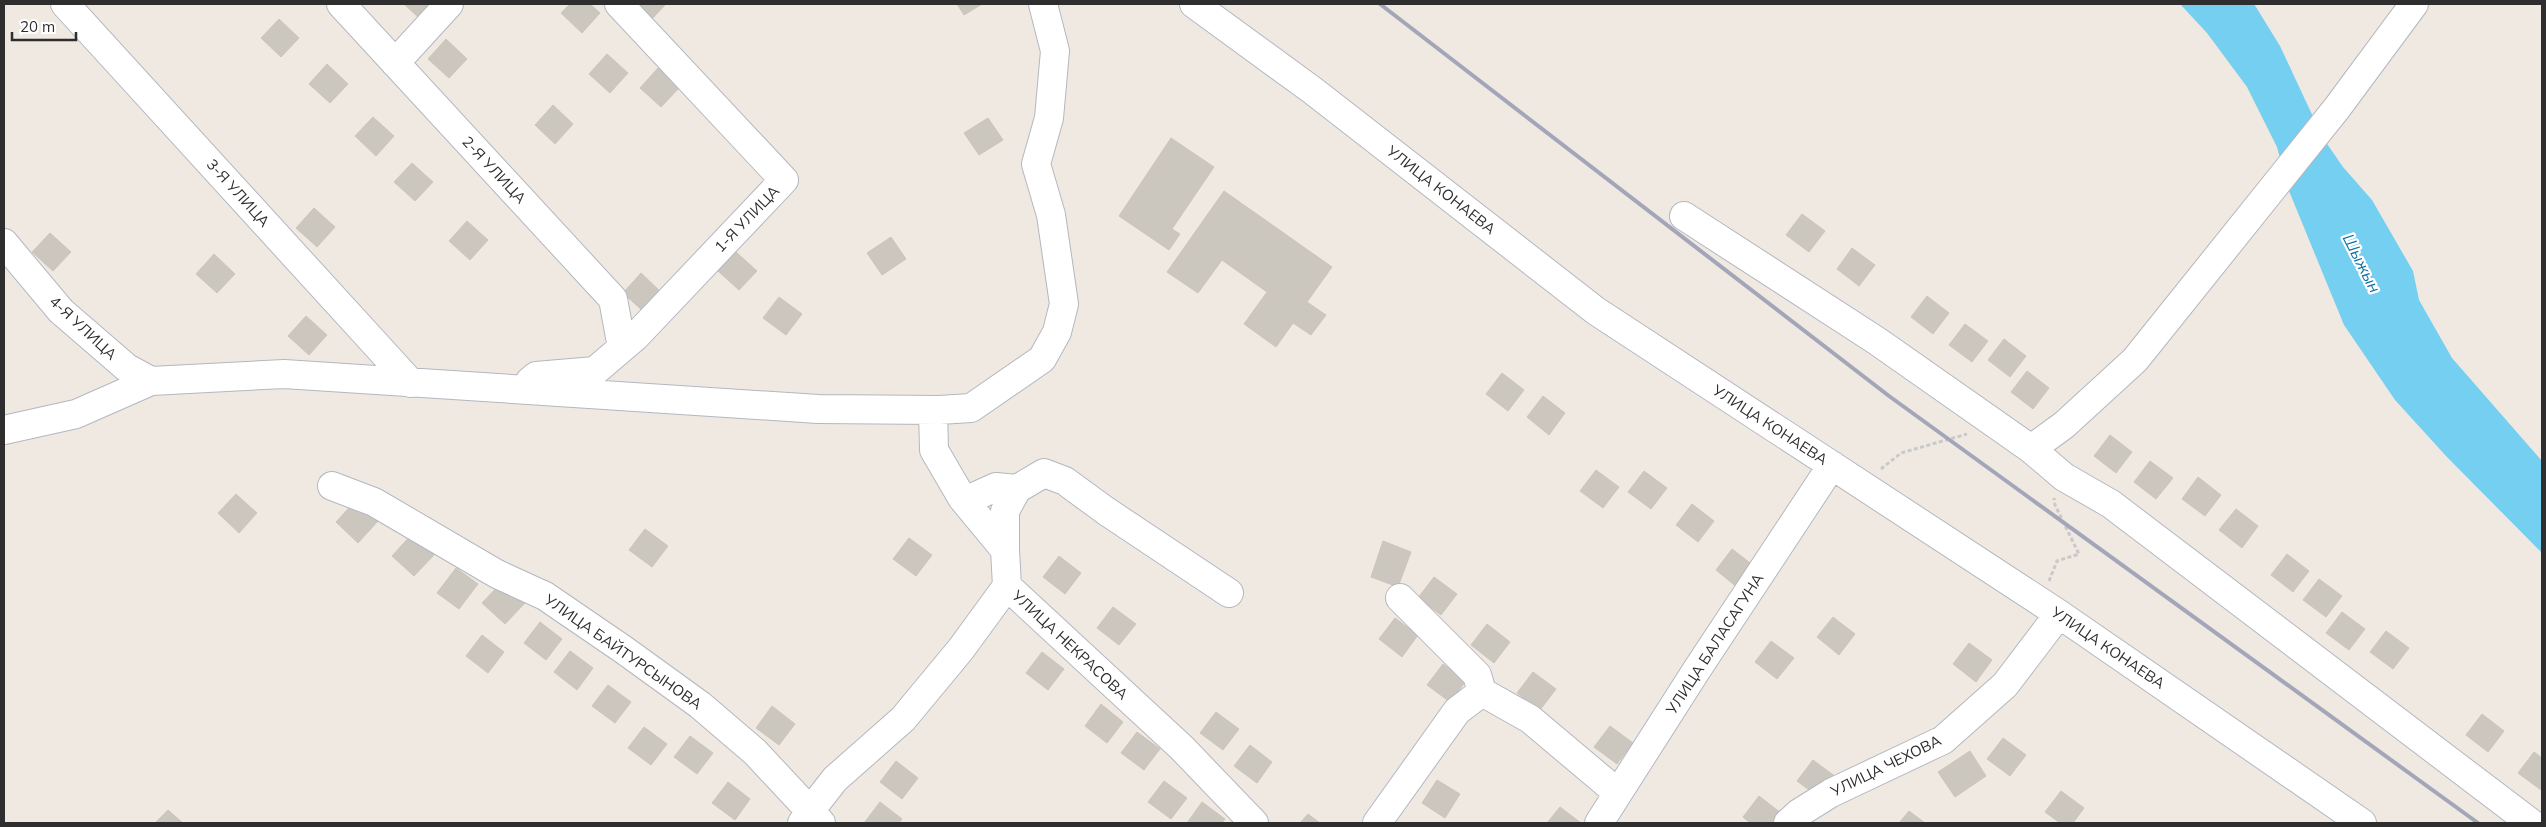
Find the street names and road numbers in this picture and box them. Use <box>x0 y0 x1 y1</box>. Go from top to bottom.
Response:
street label: 2-Я УЛИЦА <box>458 132 530 207</box>
street label: УЛИЦА КОНАЕВА <box>1382 140 1500 238</box>
street label: 3-Я УЛИЦА <box>203 155 274 231</box>
street label: 1-Я УЛИЦА <box>710 181 783 256</box>
street label: 4-Я УЛИЦА <box>46 292 121 364</box>
street label: УЛИЦА КОНАЕВА <box>1708 380 1831 469</box>
street label: УЛИЦА БАЛАСАГУНА <box>1661 569 1767 719</box>
street label: УЛИЦА НЕКРАСОВА <box>1008 585 1132 703</box>
street label: УЛИЦА БАЙТУРСЫНОВА <box>540 589 706 713</box>
street label: УЛИЦА КОНАЕВА <box>2047 602 2169 693</box>
street label: УЛИЦА ЧЕХОВА <box>1826 731 1944 801</box>

